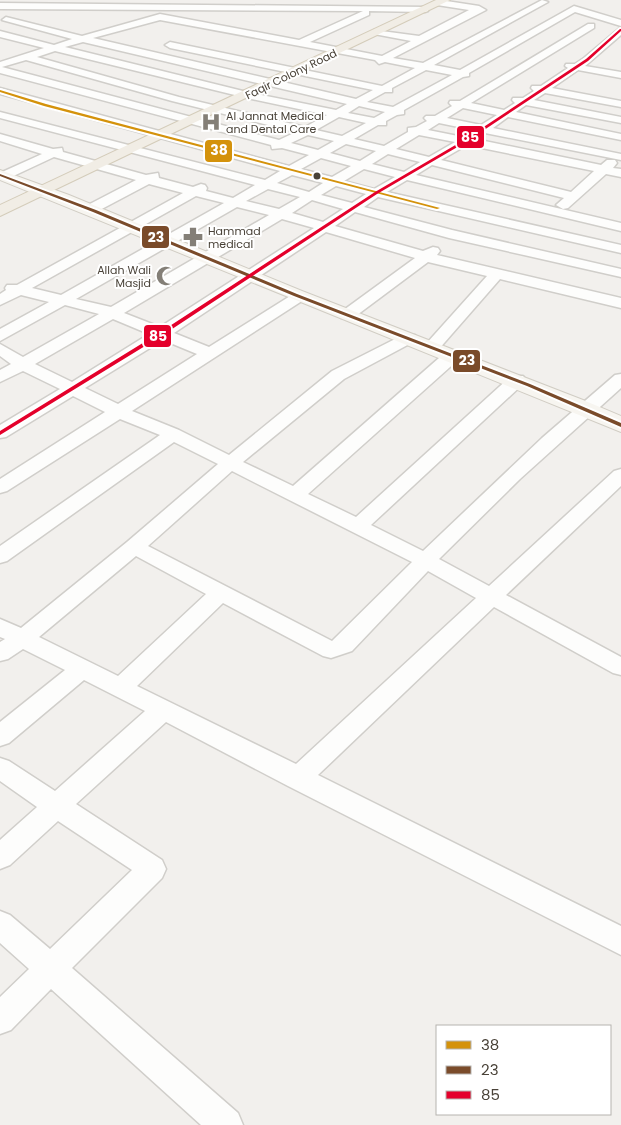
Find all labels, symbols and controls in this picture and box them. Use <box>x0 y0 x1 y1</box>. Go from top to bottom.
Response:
street label: Faqir Colony Road <box>242 45 340 103</box>
place label: Al Jannat Medical and Dental Care <box>226 108 324 137</box>
hospital icon: Al Jannat Medical and Dental Care <box>200 111 222 133</box>
line badge: 85 <box>456 125 485 149</box>
text: 85 <box>461 127 479 147</box>
line badge: 38 <box>204 139 233 163</box>
text: 38 <box>210 140 228 160</box>
unlabelled marker <box>312 171 322 181</box>
place label: Hammad medical <box>208 223 261 252</box>
line badge: 23 <box>141 225 170 249</box>
pharmacy icon: Hammad medical <box>182 226 204 248</box>
text: 23 <box>148 227 164 247</box>
place label: Allah Wali Masjid <box>97 262 151 291</box>
mosque icon: Allah Wali Masjid <box>155 265 177 287</box>
line badge: 85 <box>143 324 172 348</box>
text: 85 <box>149 326 167 346</box>
line badge: 23 <box>452 349 481 373</box>
text: 23 <box>459 350 475 370</box>
legend <box>436 1025 611 1115</box>
text: 38 <box>481 1034 499 1055</box>
text: 23 <box>481 1059 498 1080</box>
text: 85 <box>481 1084 500 1105</box>

